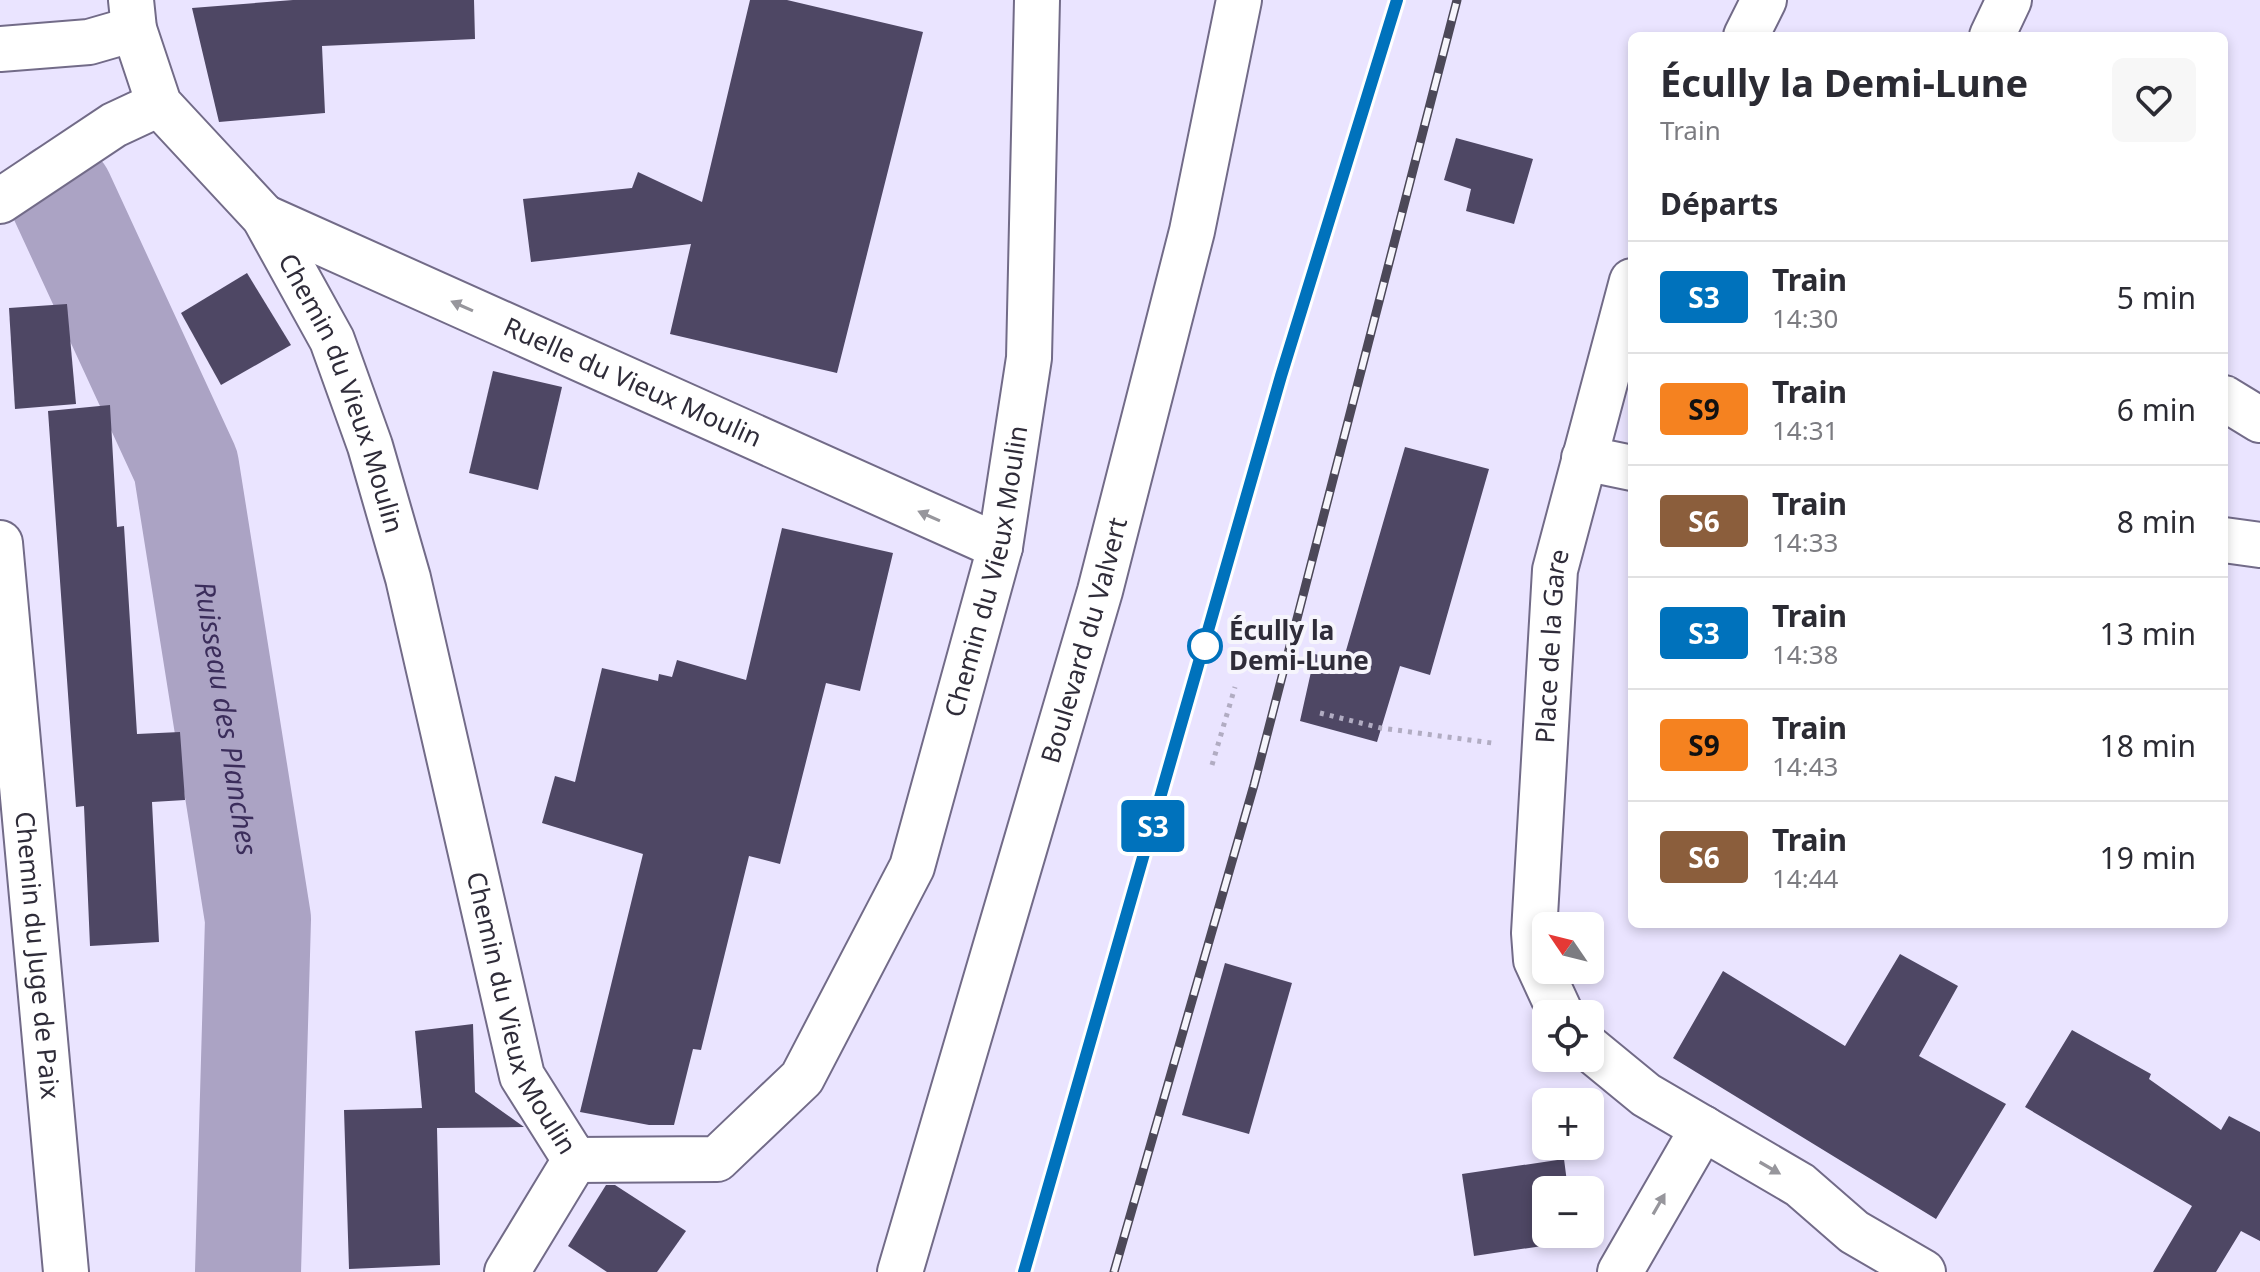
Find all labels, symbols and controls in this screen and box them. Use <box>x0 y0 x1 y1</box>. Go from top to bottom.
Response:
text: Écully la Demi-Lune <box>1660 56 2028 108</box>
button: heart <box>2112 58 2196 142</box>
text: Train <box>1660 112 1721 148</box>
text: Départs <box>1660 183 1778 224</box>
street label: Chemin du Vieux Moulin <box>271 247 413 537</box>
text: Train <box>1772 259 1847 300</box>
text: 5 min <box>2117 277 2196 318</box>
text: S3 <box>1688 278 1720 316</box>
one-way arrow <box>450 299 474 313</box>
text: 14:30 <box>1772 300 1838 336</box>
street label: Ruelle du Vieux Moulin <box>498 308 768 455</box>
text: Train <box>1772 371 1847 412</box>
text: 6 min <box>2117 389 2196 430</box>
text: S9 <box>1688 390 1720 428</box>
text: 14:31 <box>1772 412 1838 448</box>
street label: Chemin du Vieux Moulin <box>935 423 1035 721</box>
text: Train <box>1772 483 1847 524</box>
text: 8 min <box>2117 501 2196 542</box>
text: S6 <box>1688 502 1720 540</box>
one-way arrow <box>917 509 941 522</box>
street label: Boulevard du Valvert <box>1031 514 1135 767</box>
text: 14:33 <box>1772 524 1838 560</box>
street label: Place de la Gare <box>1526 545 1577 744</box>
water label: Ruisseau des Planches <box>187 578 268 858</box>
text: Train <box>1772 595 1847 636</box>
place label: Écully la Demi-Lune <box>1229 612 1369 678</box>
text: 13 min <box>2100 613 2196 654</box>
text: S3 <box>1688 614 1720 652</box>
marker: Écully la Demi-Lune <box>1188 629 1222 663</box>
text: 14:38 <box>1772 636 1838 672</box>
text: Train <box>1772 707 1847 748</box>
text: 18 min <box>2100 725 2196 766</box>
text: S9 <box>1688 726 1720 764</box>
text: 14:43 <box>1772 748 1838 784</box>
line badge: S3 <box>1117 800 1189 852</box>
text: S3 <box>1137 807 1169 845</box>
street label: Chemin du Juge de Paix <box>7 810 69 1101</box>
text: Train <box>1772 819 1847 860</box>
text: 19 min <box>2100 837 2196 878</box>
text: S6 <box>1688 838 1720 876</box>
text: 14:44 <box>1772 860 1838 896</box>
street label: Chemin du Vieux Moulin <box>459 868 586 1161</box>
north arrow <box>1532 912 1604 984</box>
map controls <box>1532 912 1604 1248</box>
button: locate <box>1532 1000 1604 1072</box>
button: + <box>1532 1088 1604 1160</box>
one-way arrow <box>1759 1161 1781 1175</box>
button: − <box>1532 1176 1604 1248</box>
one-way arrow <box>1652 1193 1666 1216</box>

